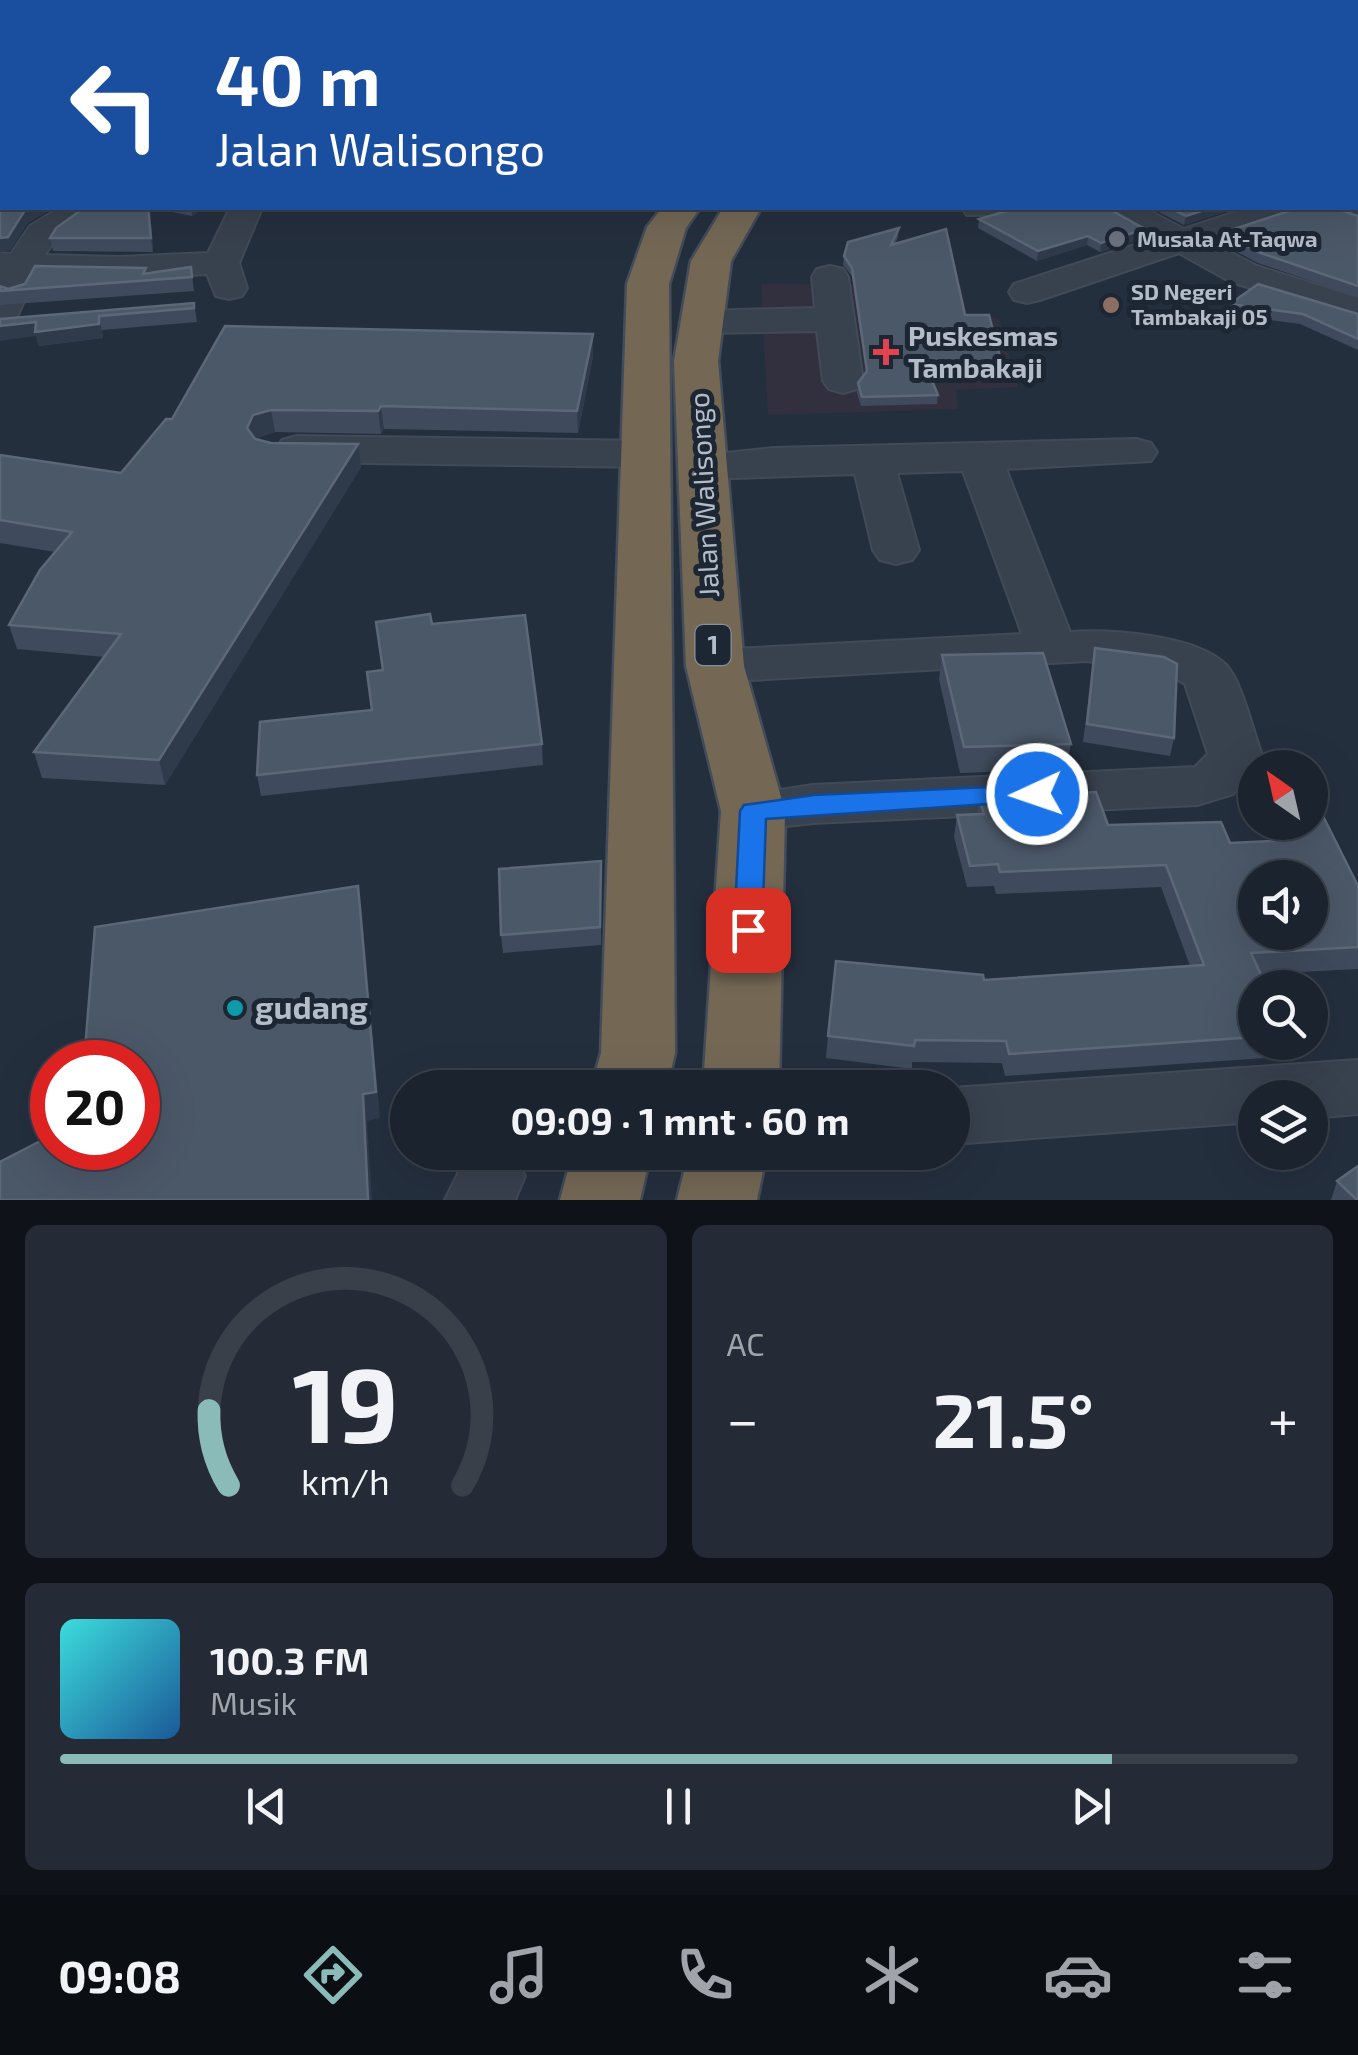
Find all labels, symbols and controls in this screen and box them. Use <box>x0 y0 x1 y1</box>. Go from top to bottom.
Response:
text: 40 m <box>215 36 381 120</box>
icon: left <box>50 40 180 170</box>
text: Jalan Walisongo <box>215 121 545 175</box>
place label: Musala At-Taqwa <box>1137 225 1317 251</box>
marker: Musala At-Taqwa <box>1106 228 1128 250</box>
place label: SD Negeri Tambakaji 05 <box>1131 278 1268 329</box>
marker: SD Negeri Tambakaji 05 <box>1100 294 1122 316</box>
place label: Puskesmas Tambakaji <box>908 318 1058 384</box>
marker: Puskesmas Tambakaji <box>873 339 899 365</box>
street label: Jalan Walisongo <box>681 392 725 598</box>
road number: 1 <box>696 625 730 665</box>
position arrow <box>985 742 1089 846</box>
north arrow <box>1238 750 1328 840</box>
map controls <box>1238 750 1328 1170</box>
button: sound <box>1238 860 1328 950</box>
pin <box>706 888 791 973</box>
icon: arrive <box>721 903 776 958</box>
button: search <box>1238 970 1328 1060</box>
place label: gudang <box>255 987 368 1025</box>
marker: gudang <box>224 997 246 1019</box>
speed limit sign: 20 <box>30 1040 160 1170</box>
button: layers <box>1238 1080 1328 1170</box>
text: 09:09 · 1 mnt · 60 m <box>510 1097 850 1143</box>
text: AC <box>727 1324 765 1362</box>
text: 19 <box>293 1339 399 1464</box>
text: 21.5° <box>932 1373 1094 1463</box>
text: − <box>727 1385 759 1451</box>
text: + <box>1268 1385 1298 1451</box>
text: km/h <box>301 1459 390 1502</box>
text: 100.3 FM <box>210 1637 369 1683</box>
text: Musik <box>210 1683 297 1721</box>
icon: previous <box>239 1779 294 1834</box>
icon: pause <box>651 1779 706 1834</box>
icon: next <box>1064 1779 1119 1834</box>
icon: directions <box>298 1940 368 2010</box>
icon: music <box>484 1940 554 2010</box>
icon: phone <box>670 1940 740 2010</box>
icon: climate <box>857 1940 927 2010</box>
icon: car <box>1043 1940 1113 2010</box>
icon: filters <box>1230 1940 1300 2010</box>
text: 09:08 <box>58 1948 181 2002</box>

